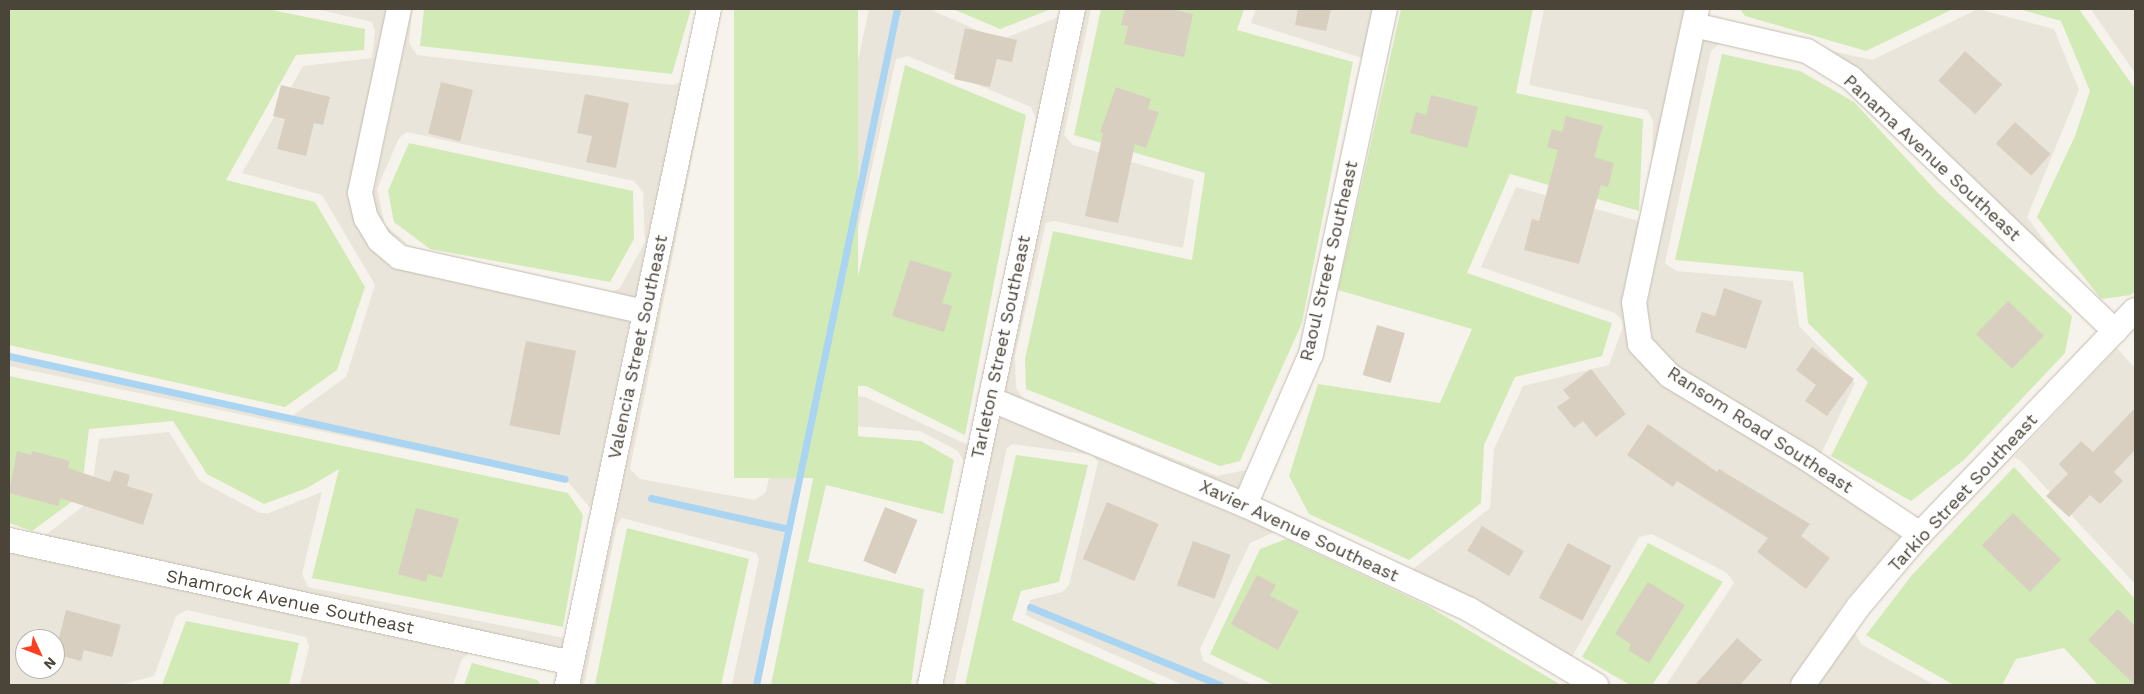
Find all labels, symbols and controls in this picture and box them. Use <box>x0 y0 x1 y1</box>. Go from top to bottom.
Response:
street label: Panama Avenue Southeast <box>1839 70 2025 246</box>
street label: Raoul Street Southeast <box>1295 158 1363 364</box>
street label: Valencia Street Southeast <box>604 233 672 461</box>
street label: Tarleton Street Southeast <box>967 233 1035 461</box>
street label: Ransom Road Southeast <box>1663 362 1857 498</box>
street label: Tarkio Street Southeast <box>1884 409 2042 577</box>
street label: Xavier Avenue Southeast <box>1196 475 1402 587</box>
street label: Shamrock Avenue Southeast <box>164 565 416 639</box>
north arrow <box>15 629 65 679</box>
text: N <box>41 654 60 673</box>

